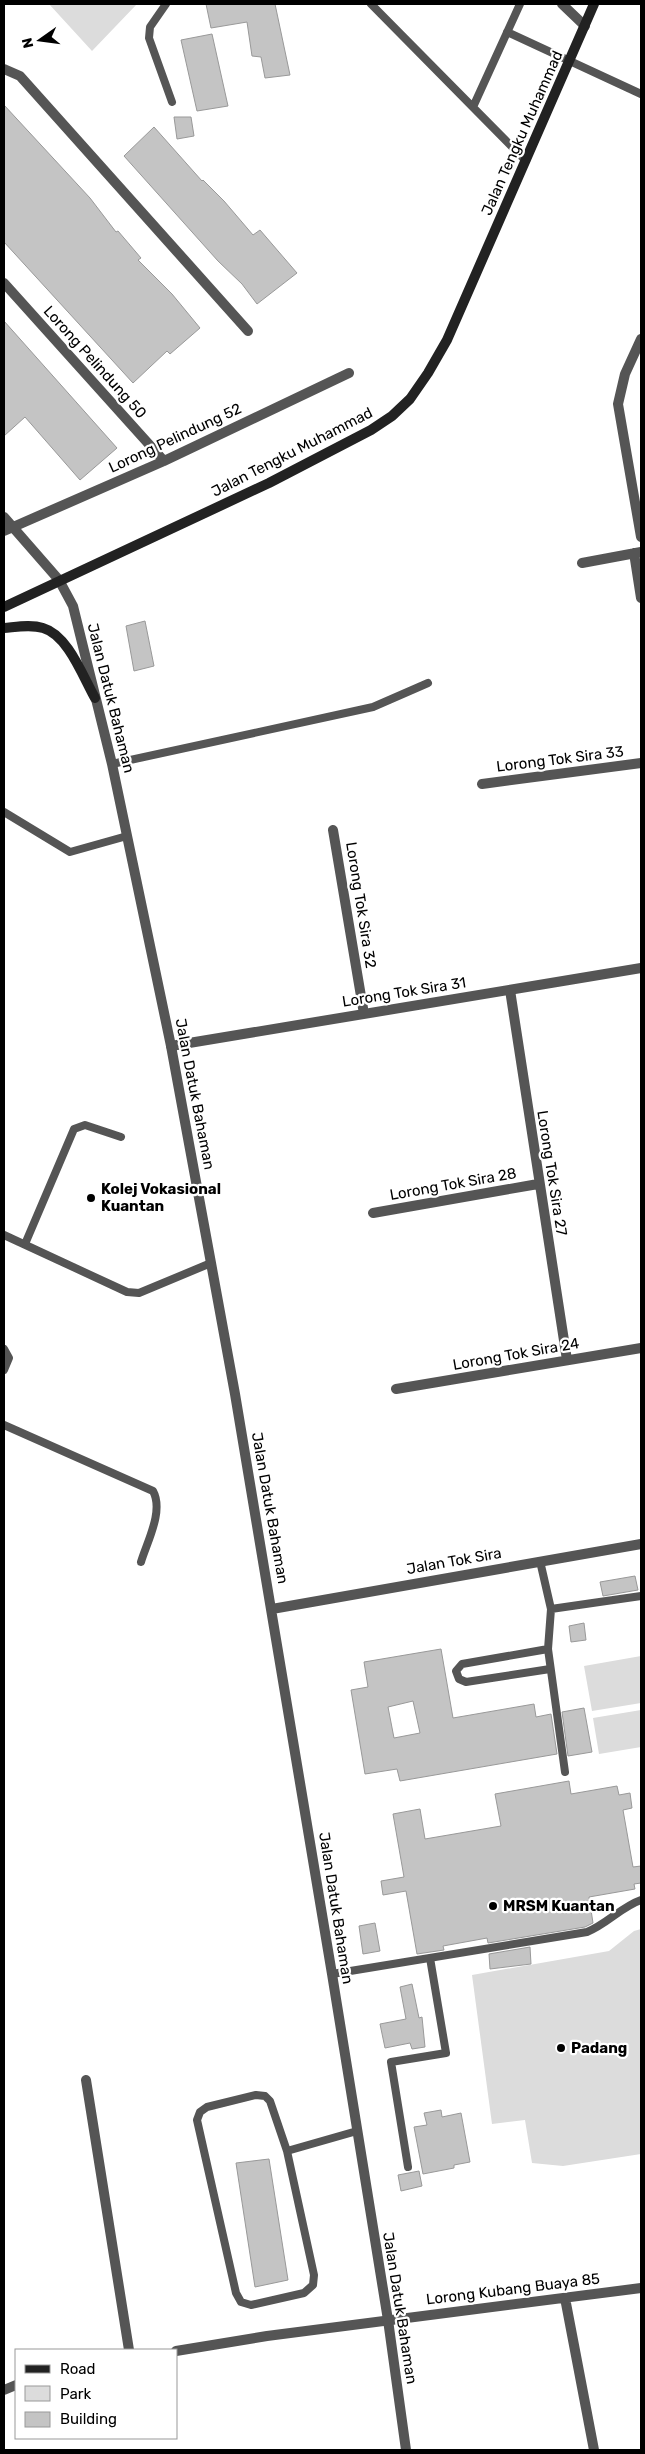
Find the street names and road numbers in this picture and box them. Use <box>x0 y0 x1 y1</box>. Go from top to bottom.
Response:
street label: Jalan Tengku Muhammad <box>477 48 567 218</box>
street label: Lorong Pelindung 50 <box>40 302 150 422</box>
street label: Lorong Pelindung 52 <box>106 399 244 477</box>
street label: Jalan Tengku Muhammad <box>208 403 376 501</box>
street label: Jalan Datuk Bahaman <box>84 621 138 775</box>
street label: Lorong Tok Sira 33 <box>495 742 625 776</box>
street label: Lorong Tok Sira 32 <box>342 840 380 970</box>
street label: Lorong Tok Sira 31 <box>341 973 467 1011</box>
street label: Jalan Datuk Bahaman <box>172 1017 218 1171</box>
street label: Lorong Tok Sira 27 <box>533 1109 571 1237</box>
street label: Lorong Tok Sira 28 <box>388 1164 518 1204</box>
street label: Lorong Tok Sira 24 <box>451 1334 581 1374</box>
street label: Jalan Datuk Bahaman <box>248 1431 292 1585</box>
street label: Jalan Tok Sira <box>405 1544 503 1578</box>
street label: Jalan Datuk Bahaman <box>315 1831 357 1985</box>
street label: Jalan Datuk Bahaman <box>379 2231 421 2385</box>
street label: Lorong Kubang Buaya 85 <box>425 2269 601 2309</box>

